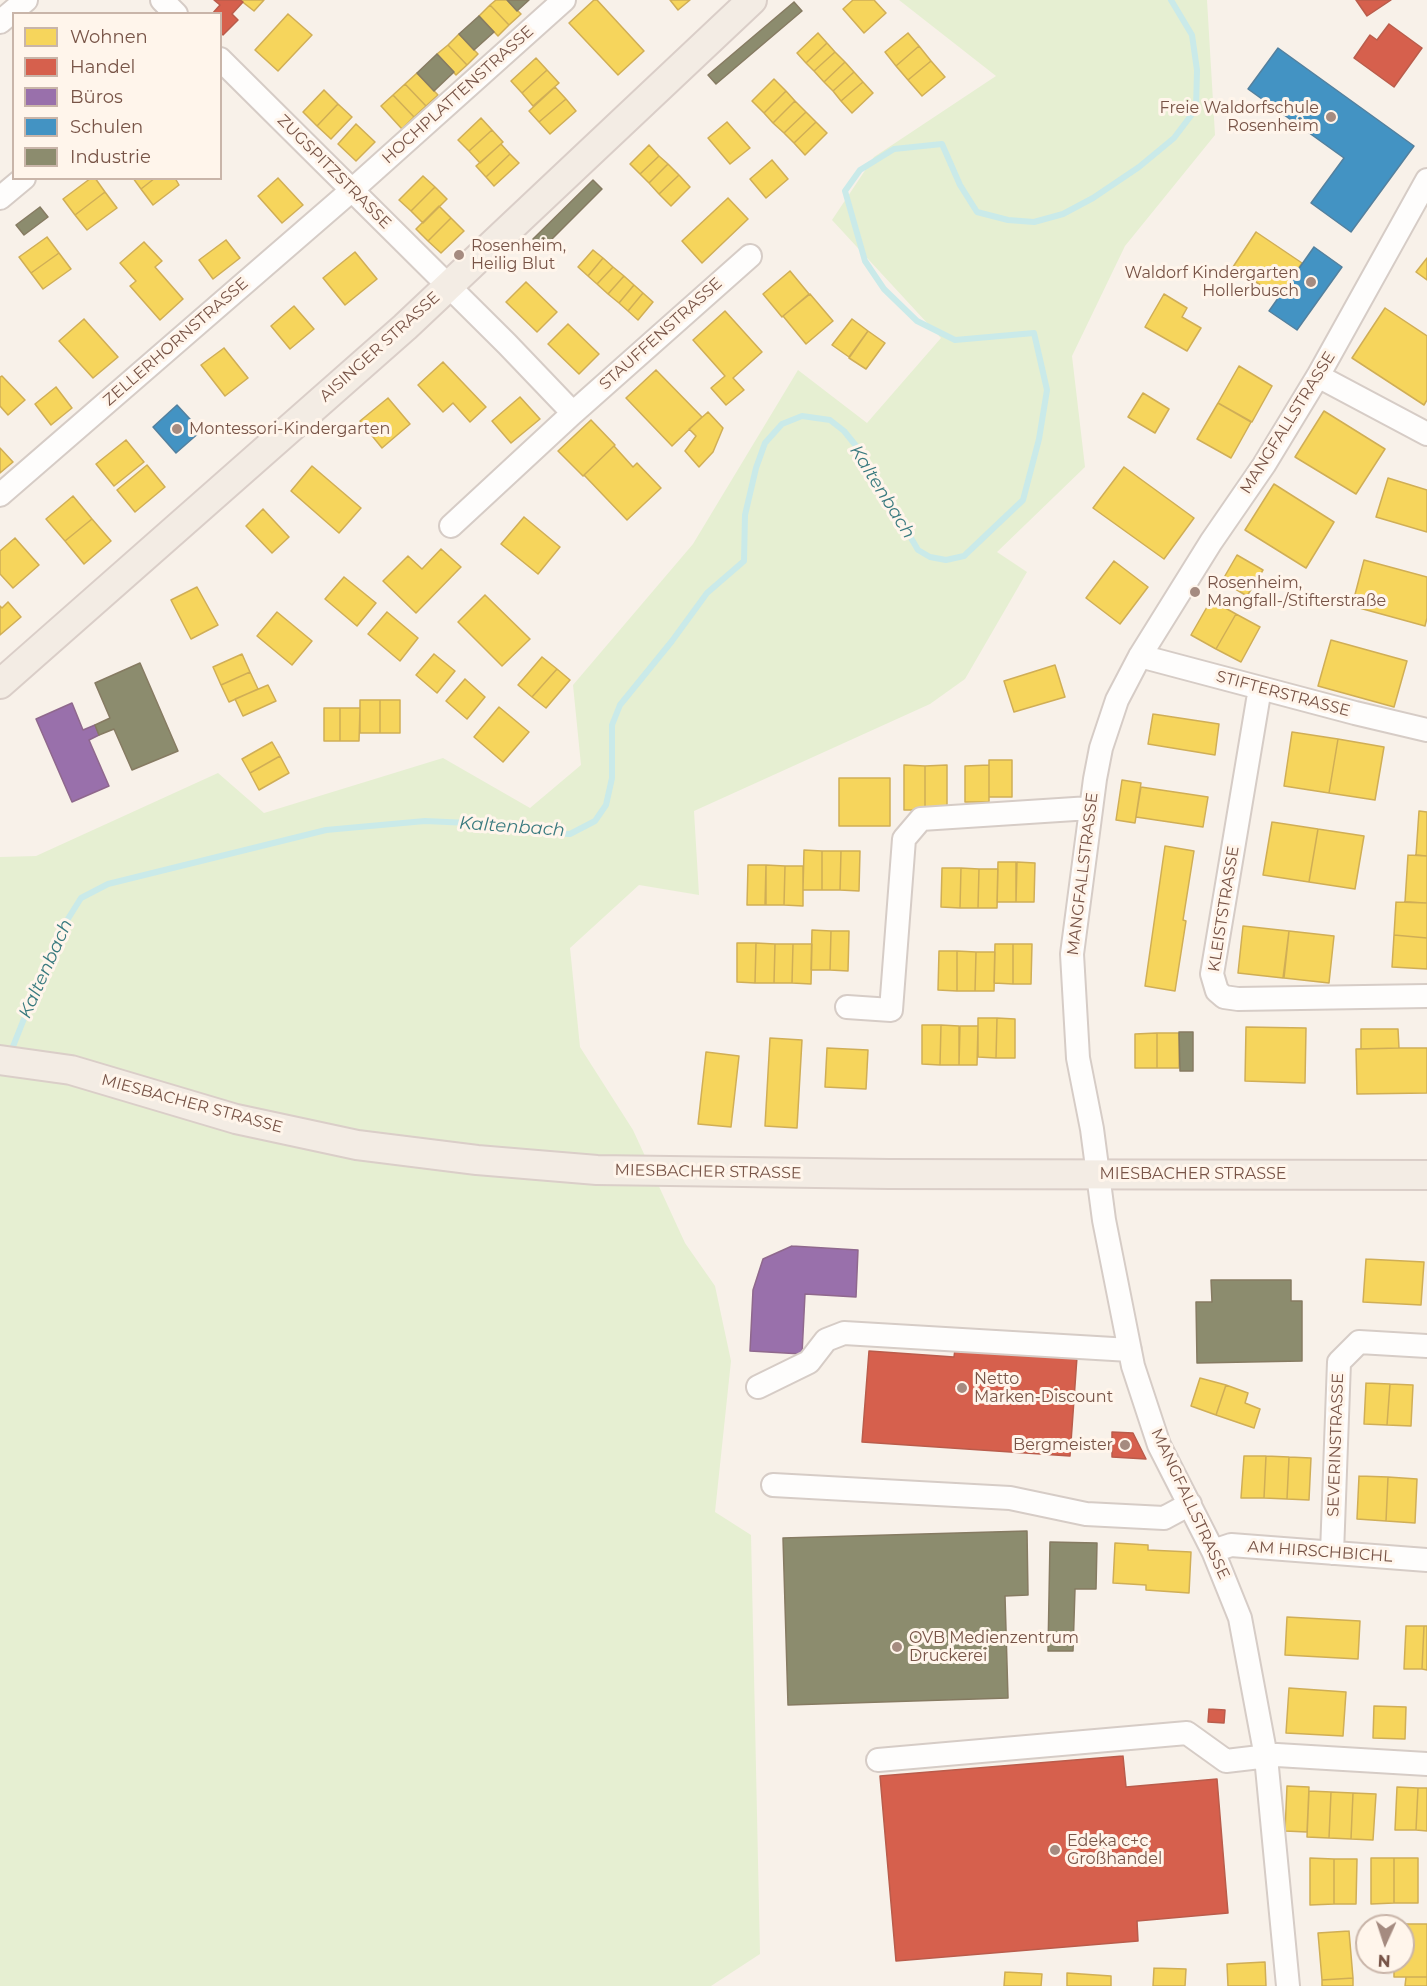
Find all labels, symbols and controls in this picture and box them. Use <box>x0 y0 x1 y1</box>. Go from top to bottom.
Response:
legend <box>12 12 222 180</box>
street label: HOCHPLATTENSTRASSE <box>378 22 538 168</box>
text: Wohnen <box>70 26 148 48</box>
text: Handel <box>70 56 135 78</box>
text: Büros <box>70 86 123 108</box>
place label: Freie Waldorfschule Rosenheim <box>1159 98 1319 136</box>
marker: Freie Waldorfschule Rosenheim <box>1324 110 1338 124</box>
street label: ZUGSPITZSTRASSE <box>273 111 395 233</box>
text: Schulen <box>70 116 143 138</box>
text: Industrie <box>70 146 151 168</box>
place label: Rosenheim, Heilig Blut <box>471 236 566 274</box>
marker: Rosenheim, Heilig Blut <box>452 248 466 262</box>
place label: Waldorf Kindergarten Hollerbusch <box>1124 263 1299 301</box>
street label: ZELLERHORNSTRASSE <box>100 274 252 410</box>
street label: STAUFFENSTRASSE <box>596 274 726 394</box>
marker: Waldorf Kindergarten Hollerbusch <box>1304 275 1318 289</box>
street label: AISINGER STRASSE <box>316 288 444 406</box>
street label: MANGFALLSTRASSE <box>1236 348 1340 498</box>
place label: Montessori-Kindergarten <box>189 419 390 439</box>
marker: Montessori-Kindergarten <box>170 422 184 436</box>
water label: Kaltenbach <box>845 441 919 543</box>
place label: Rosenheim, Mangfall-/Stifterstraße <box>1207 573 1386 611</box>
marker: Rosenheim, Mangfall-/Stifterstraße <box>1188 585 1202 599</box>
street label: STIFTERSTRASSE <box>1214 667 1352 721</box>
street label: MANGFALLSTRASSE <box>1063 791 1103 957</box>
water label: Kaltenbach <box>458 813 566 841</box>
street label: KLEISTSTRASSE <box>1205 845 1243 973</box>
water label: Kaltenbach <box>15 916 77 1022</box>
street label: MIESBACHER STRASSE <box>99 1071 285 1137</box>
street label: MIESBACHER STRASSE <box>614 1161 802 1183</box>
street label: MIESBACHER STRASSE <box>1099 1164 1287 1184</box>
place label: Netto Marken-Discount <box>974 1369 1113 1407</box>
street label: SEVERINSTRASSE <box>1324 1373 1348 1517</box>
marker: Netto Marken-Discount <box>955 1381 969 1395</box>
street label: MANGFALLSTRASSE <box>1147 1426 1233 1582</box>
place label: Bergmeister <box>1013 1435 1113 1455</box>
marker: Bergmeister <box>1118 1438 1132 1452</box>
street label: AM HIRSCHBICHL <box>1247 1537 1393 1567</box>
place label: OVB Medienzentrum Druckerei <box>909 1628 1079 1666</box>
marker: OVB Medienzentrum Druckerei <box>890 1640 904 1654</box>
place label: Edeka c+c Großhandel <box>1067 1831 1162 1869</box>
marker: Edeka c+c Großhandel <box>1048 1843 1062 1857</box>
north arrow <box>1355 1914 1415 1974</box>
text: N <box>1377 1951 1391 1970</box>

